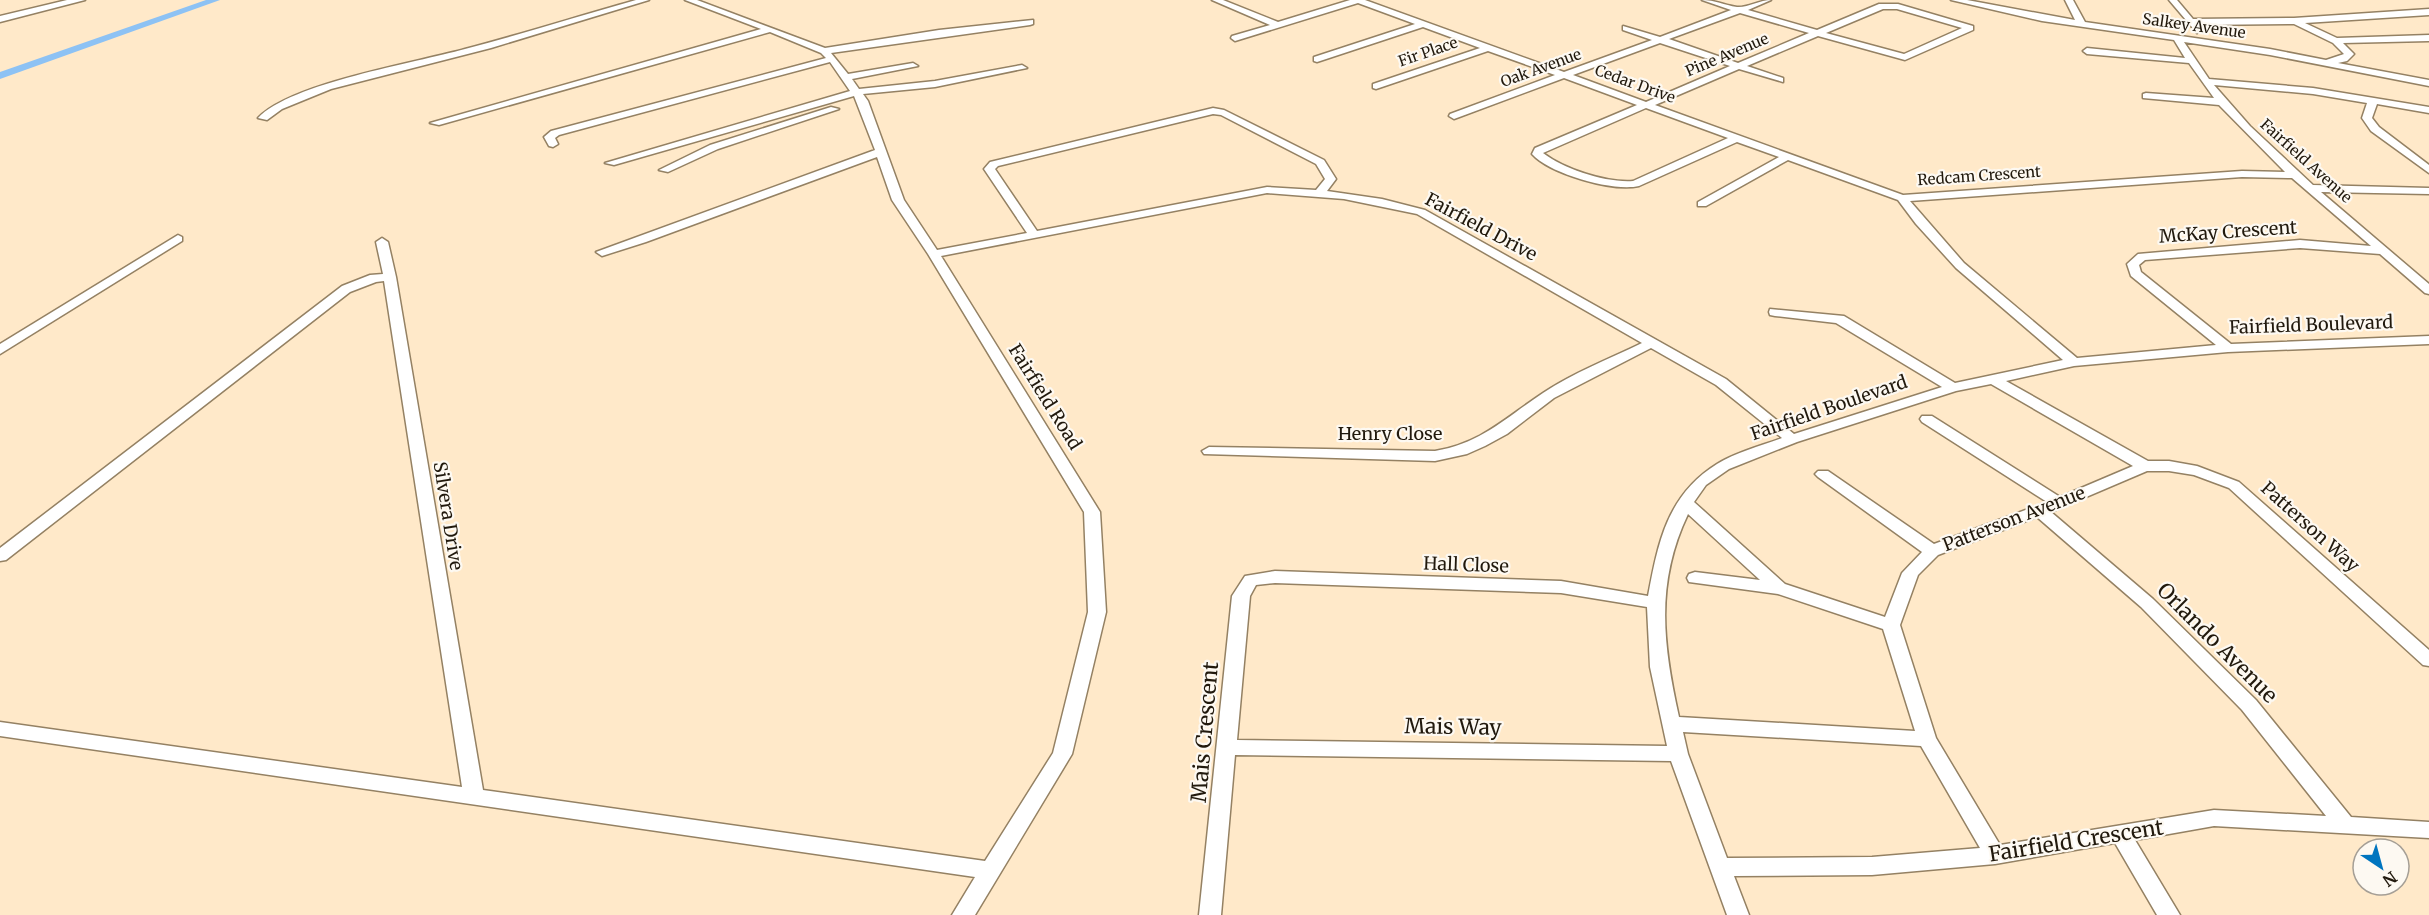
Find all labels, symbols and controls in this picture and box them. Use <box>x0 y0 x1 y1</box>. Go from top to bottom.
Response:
street label: Salkey Avenue <box>2141 9 2247 42</box>
street label: Pine Avenue <box>1682 28 1771 81</box>
street label: Fir Place <box>1396 32 1460 71</box>
street label: Oak Avenue <box>1498 44 1584 91</box>
street label: Cedar Drive <box>1592 60 1678 107</box>
street label: Fairfield Avenue <box>2257 115 2356 207</box>
street label: Redcam Crescent <box>1917 162 2041 189</box>
street label: Fairfield Drive <box>1421 187 1541 266</box>
street label: McKay Crescent <box>2158 215 2298 248</box>
street label: Fairfield Boulevard <box>2228 310 2394 339</box>
street label: Fairfield Road <box>1004 340 1087 454</box>
street label: Fairfield Boulevard <box>1747 370 1910 445</box>
street label: Henry Close <box>1338 422 1442 445</box>
street label: Silvera Drive <box>429 460 468 572</box>
street label: Patterson Way <box>2256 476 2365 577</box>
street label: Patterson Avenue <box>1939 481 2088 556</box>
street label: Hall Close <box>1423 552 1509 577</box>
street label: Orlando Avenue <box>2151 577 2283 709</box>
street label: Mais Crescent <box>1185 660 1224 803</box>
street label: Mais Way <box>1404 712 1503 741</box>
street label: Fairfield Crescent <box>1987 813 2165 868</box>
north arrow <box>2351 837 2411 897</box>
text: N <box>2379 867 2401 891</box>

